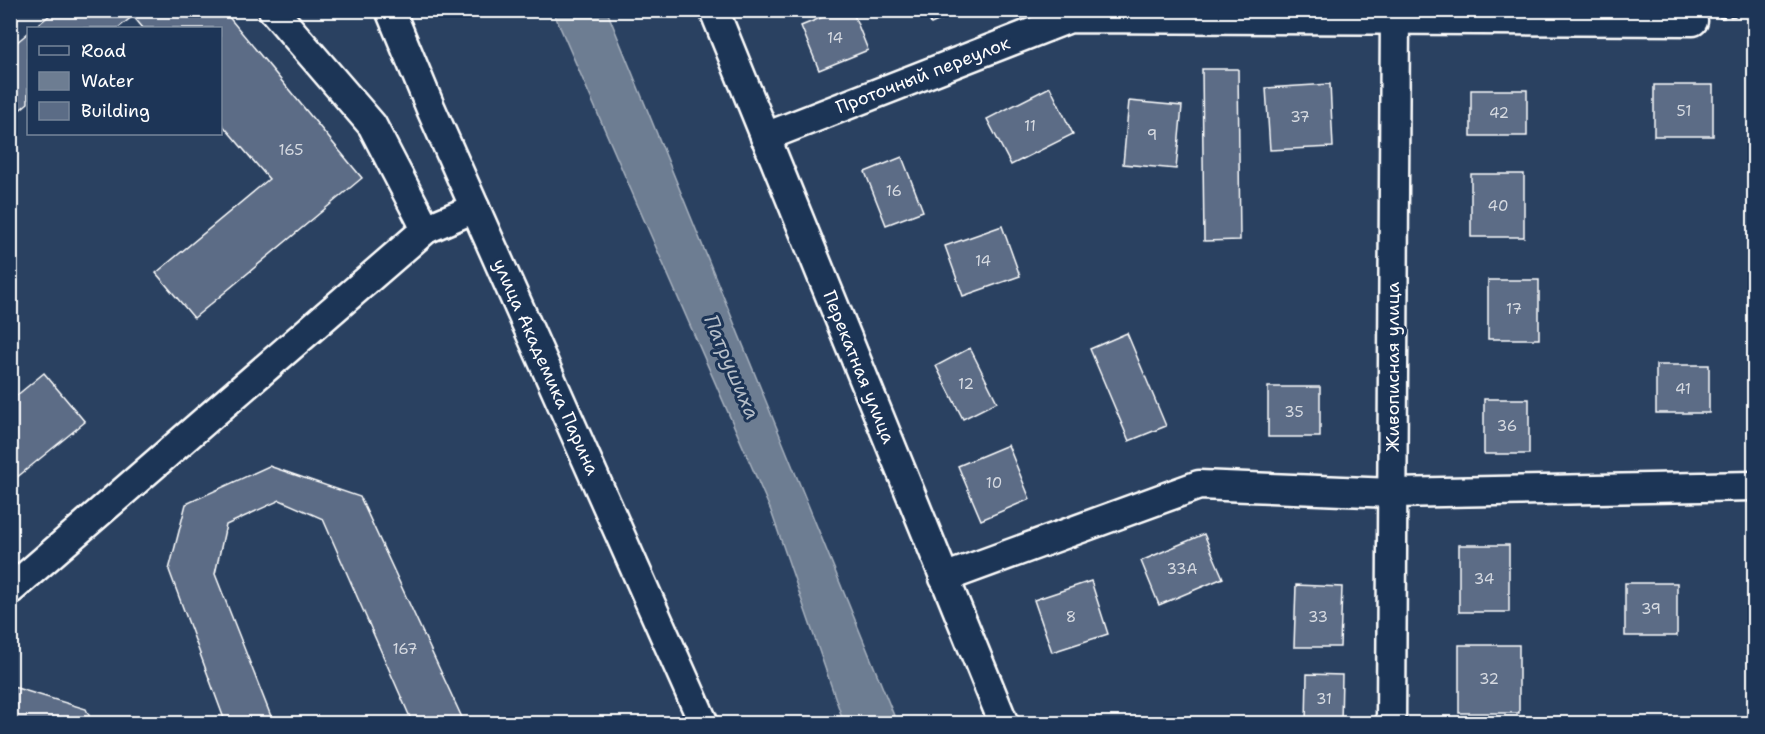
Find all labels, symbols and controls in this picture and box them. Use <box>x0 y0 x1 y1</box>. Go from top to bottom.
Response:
legend <box>27 27 222 135</box>
house number: 14 <box>827 28 843 48</box>
street label: Проточный переулок <box>833 31 1014 119</box>
text: Road <box>81 39 126 63</box>
text: Water <box>81 69 134 93</box>
text: Building <box>81 99 150 123</box>
house number: 51 <box>1677 101 1691 121</box>
house number: 42 <box>1489 103 1509 123</box>
house number: 37 <box>1290 107 1310 127</box>
house number: 11 <box>1024 116 1036 136</box>
house number: 9 <box>1147 125 1157 145</box>
house number: 165 <box>279 140 303 160</box>
house number: 16 <box>886 181 902 201</box>
house number: 40 <box>1488 196 1508 216</box>
house number: 14 <box>975 251 991 271</box>
street label: улица Академика Парина <box>487 255 605 479</box>
street label: Живописная улица <box>1381 282 1405 452</box>
street label: Перекатная улица <box>817 287 901 447</box>
house number: 17 <box>1506 299 1522 319</box>
water label: Патрушиха <box>698 311 766 423</box>
house number: 12 <box>958 374 974 394</box>
house number: 41 <box>1675 379 1691 399</box>
house number: 35 <box>1284 402 1304 422</box>
house number: 36 <box>1497 416 1517 436</box>
house number: 10 <box>986 473 1002 493</box>
house number: 33А <box>1167 559 1198 579</box>
house number: 34 <box>1474 569 1494 589</box>
house number: 39 <box>1641 599 1661 619</box>
house number: 8 <box>1066 607 1076 627</box>
house number: 33 <box>1308 607 1328 627</box>
house number: 167 <box>392 639 418 659</box>
house number: 32 <box>1479 669 1499 689</box>
house number: 31 <box>1316 689 1332 709</box>

